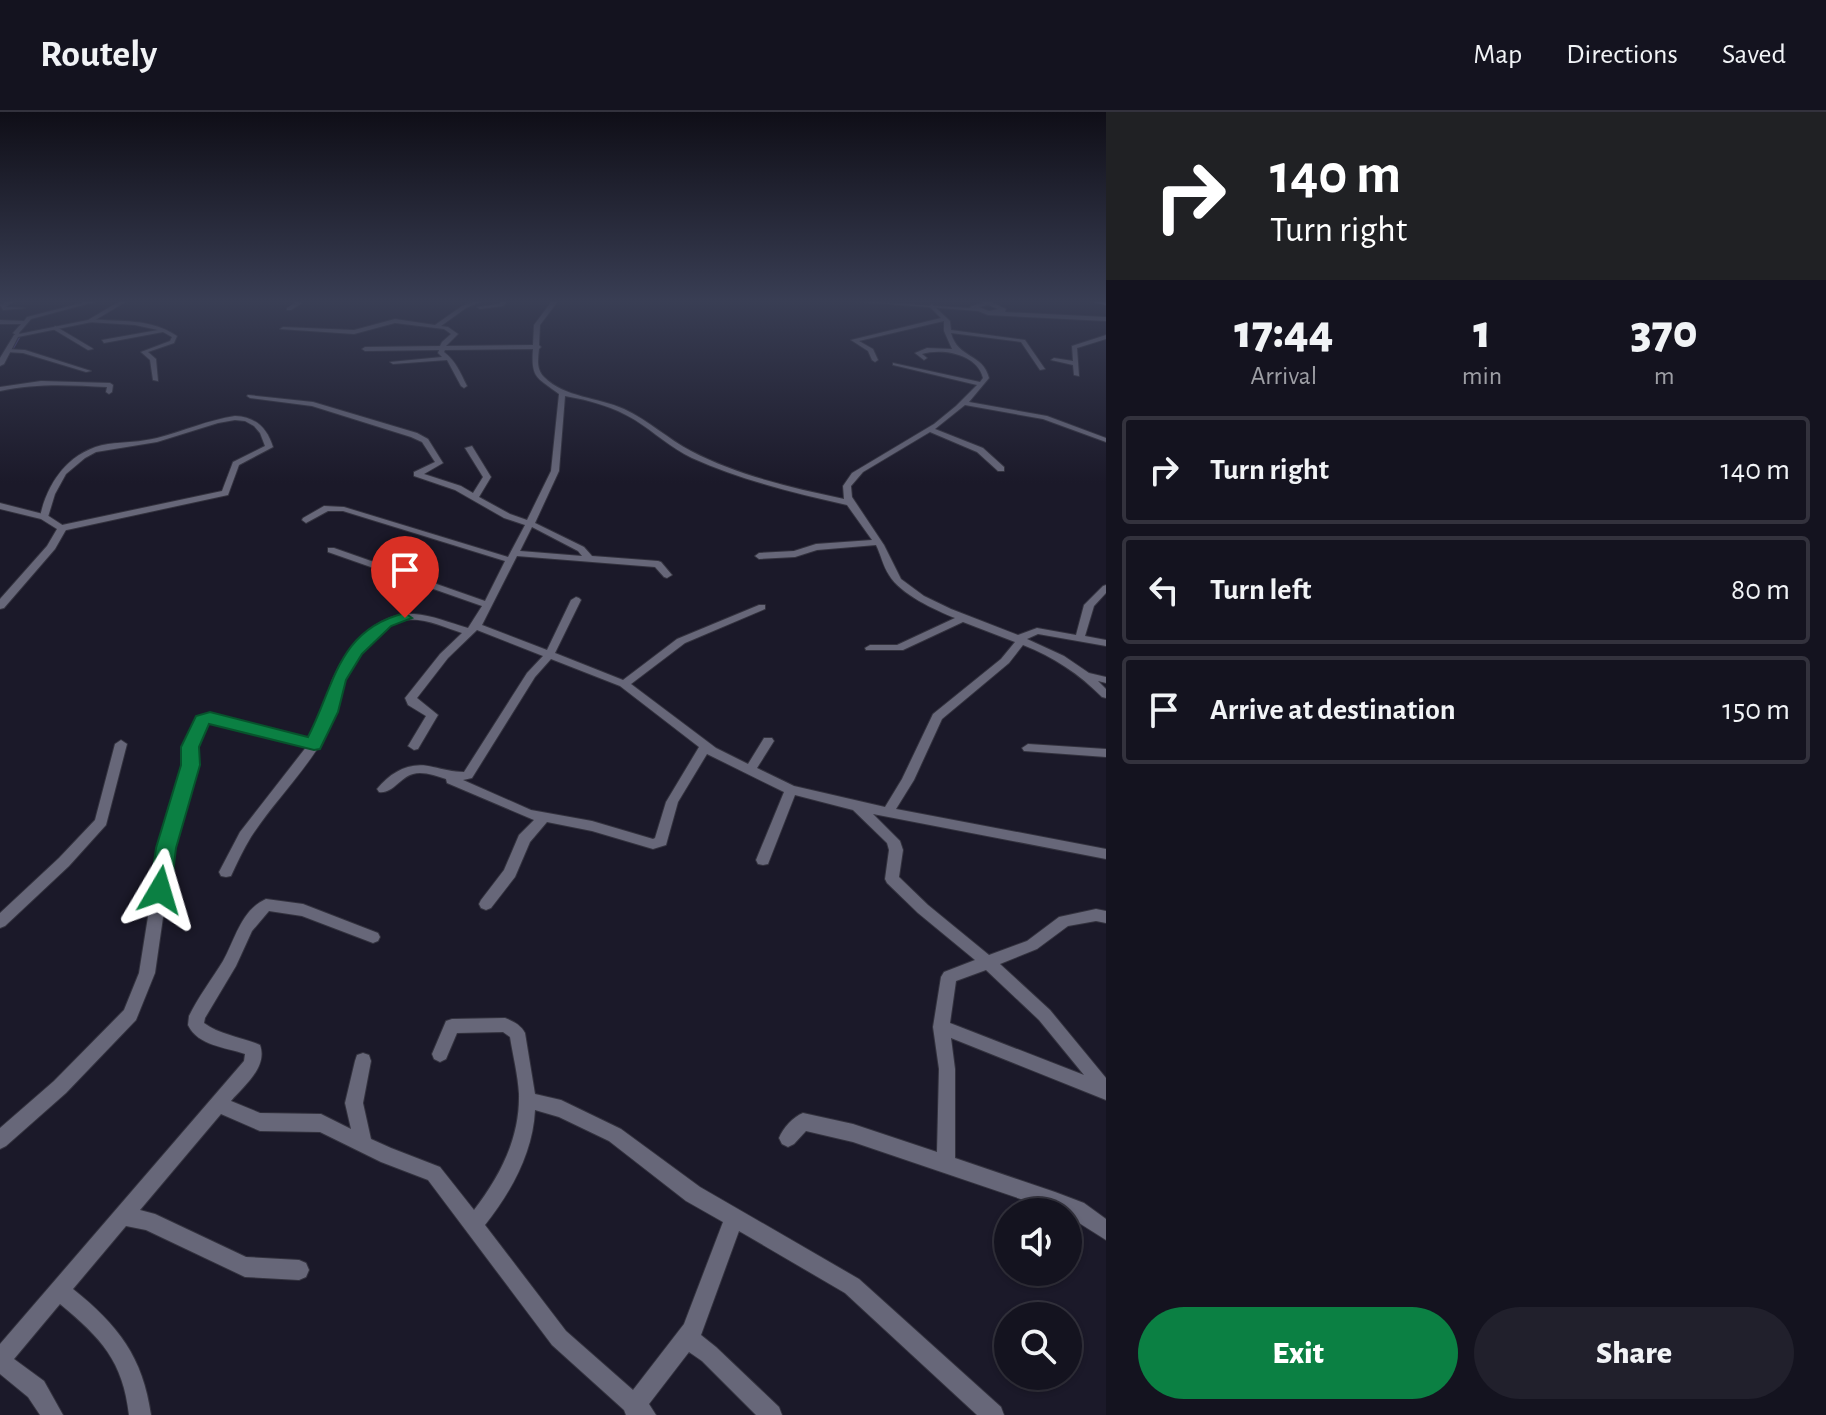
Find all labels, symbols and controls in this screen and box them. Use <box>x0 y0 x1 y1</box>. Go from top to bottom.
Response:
text: Routely <box>40 36 157 74</box>
text: Map <box>1473 41 1522 69</box>
text: Directions <box>1566 41 1678 69</box>
text: Saved <box>1722 41 1786 69</box>
icon: right <box>1138 144 1242 248</box>
text: 140 m <box>1270 147 1401 203</box>
text: Turn right <box>1270 212 1407 248</box>
text: 17:44 <box>1234 309 1333 357</box>
text: 1 <box>1473 309 1491 357</box>
text: 370 <box>1631 309 1698 357</box>
text: Arrival <box>1250 363 1317 389</box>
text: min <box>1462 363 1502 389</box>
text: m <box>1654 363 1674 389</box>
icon: right <box>1142 448 1186 492</box>
text: Turn right <box>1210 455 1329 485</box>
text: 140 m <box>1720 455 1790 485</box>
pin <box>371 536 439 618</box>
icon: arrive <box>383 548 427 592</box>
icon: left <box>1142 568 1186 612</box>
text: Turn left <box>1210 575 1311 605</box>
text: 80 m <box>1731 575 1790 605</box>
icon: arrive <box>1142 688 1186 732</box>
text: Arrive at destination <box>1210 695 1456 725</box>
text: 150 m <box>1722 695 1790 725</box>
position arrow <box>118 848 202 932</box>
map controls <box>994 1198 1082 1390</box>
button: sound <box>994 1198 1082 1286</box>
button: search <box>994 1302 1082 1390</box>
button: Exit <box>1138 1307 1458 1399</box>
button: Share <box>1474 1307 1794 1399</box>

